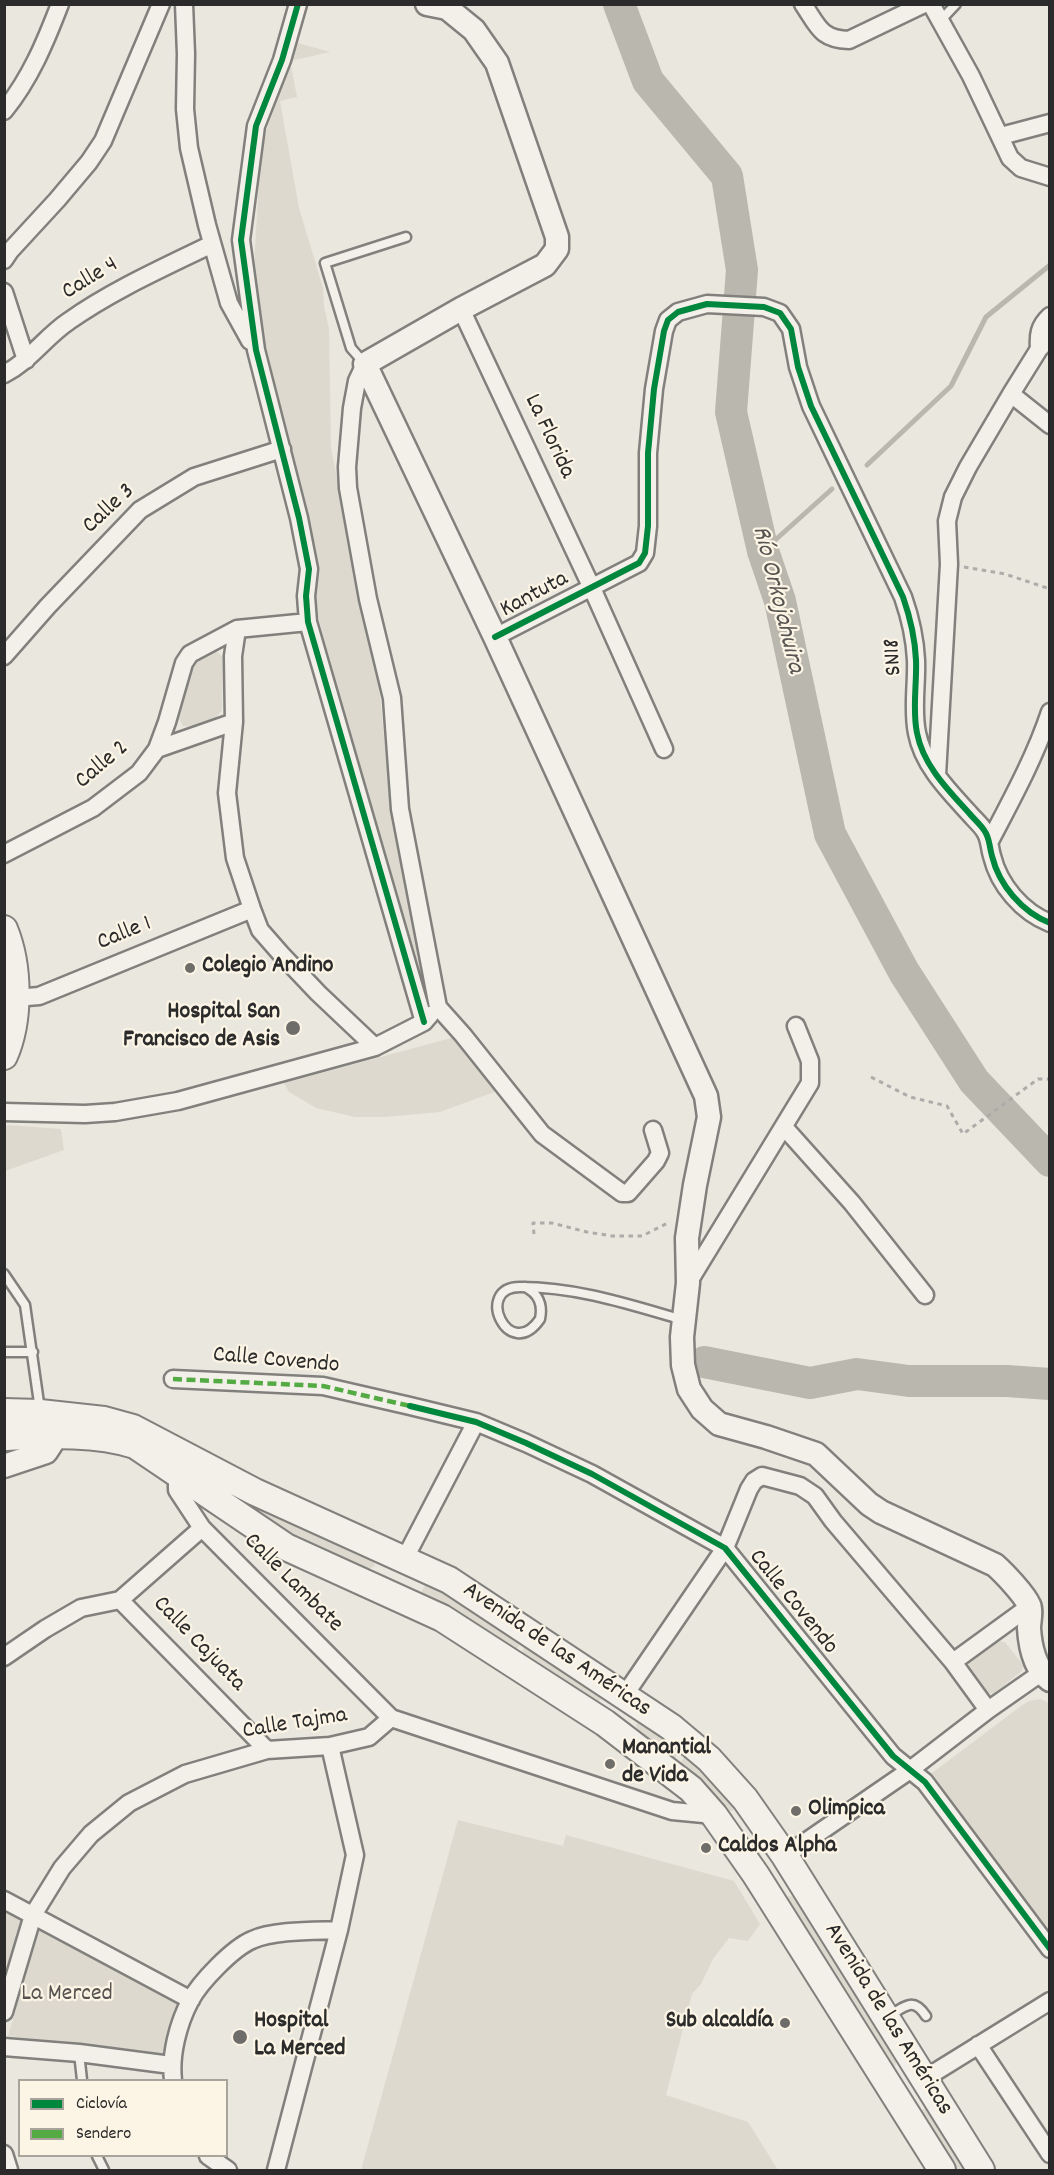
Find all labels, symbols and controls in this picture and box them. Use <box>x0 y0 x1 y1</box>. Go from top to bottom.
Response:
street label: Calle 4 <box>58 252 124 308</box>
street label: La Florida <box>516 390 580 484</box>
street label: Calle 3 <box>78 479 142 541</box>
water label: Río Orkojahuira <box>743 523 809 677</box>
street label: Kantuta <box>496 566 574 626</box>
street label: SN18 <box>879 637 911 677</box>
street label: Calle 2 <box>70 735 136 797</box>
street label: Calle 1 <box>94 911 156 959</box>
place label: Colegio Andino <box>202 954 333 982</box>
marker: Colegio Andino <box>183 961 197 975</box>
place label: Hospital San Francisco de Asis <box>123 1000 280 1056</box>
marker: Hospital San Francisco de Asis <box>284 1019 302 1037</box>
street label: Calle Covendo <box>212 1342 340 1382</box>
street label: Calle Lambate <box>236 1528 348 1640</box>
street label: Calle Covendo <box>741 1545 843 1661</box>
street label: Avenida de las Américas <box>456 1577 656 1725</box>
street label: Calle Cajuata <box>145 1591 251 1699</box>
street label: Calle Tajma <box>241 1703 349 1747</box>
place label: Manantial de Vida <box>622 1736 711 1792</box>
marker: Manantial de Vida <box>603 1757 617 1771</box>
place label: Olimpica <box>808 1797 885 1825</box>
marker: Olimpica <box>789 1804 803 1818</box>
place label: Caldos Alpha <box>718 1834 836 1862</box>
marker: Caldos Alpha <box>699 1841 713 1855</box>
street label: Avenida de las Américas <box>816 1919 958 2121</box>
park label: La Merced <box>21 1982 113 2010</box>
place label: Hospital La Merced <box>254 2009 346 2065</box>
place label: Sub alcaldía <box>666 2009 773 2037</box>
marker: Sub alcaldía <box>778 2016 792 2030</box>
marker: Hospital La Merced <box>231 2028 249 2046</box>
legend <box>18 2079 228 2157</box>
text: Ciclovía <box>76 2092 127 2117</box>
text: Sendero <box>76 2122 131 2147</box>

